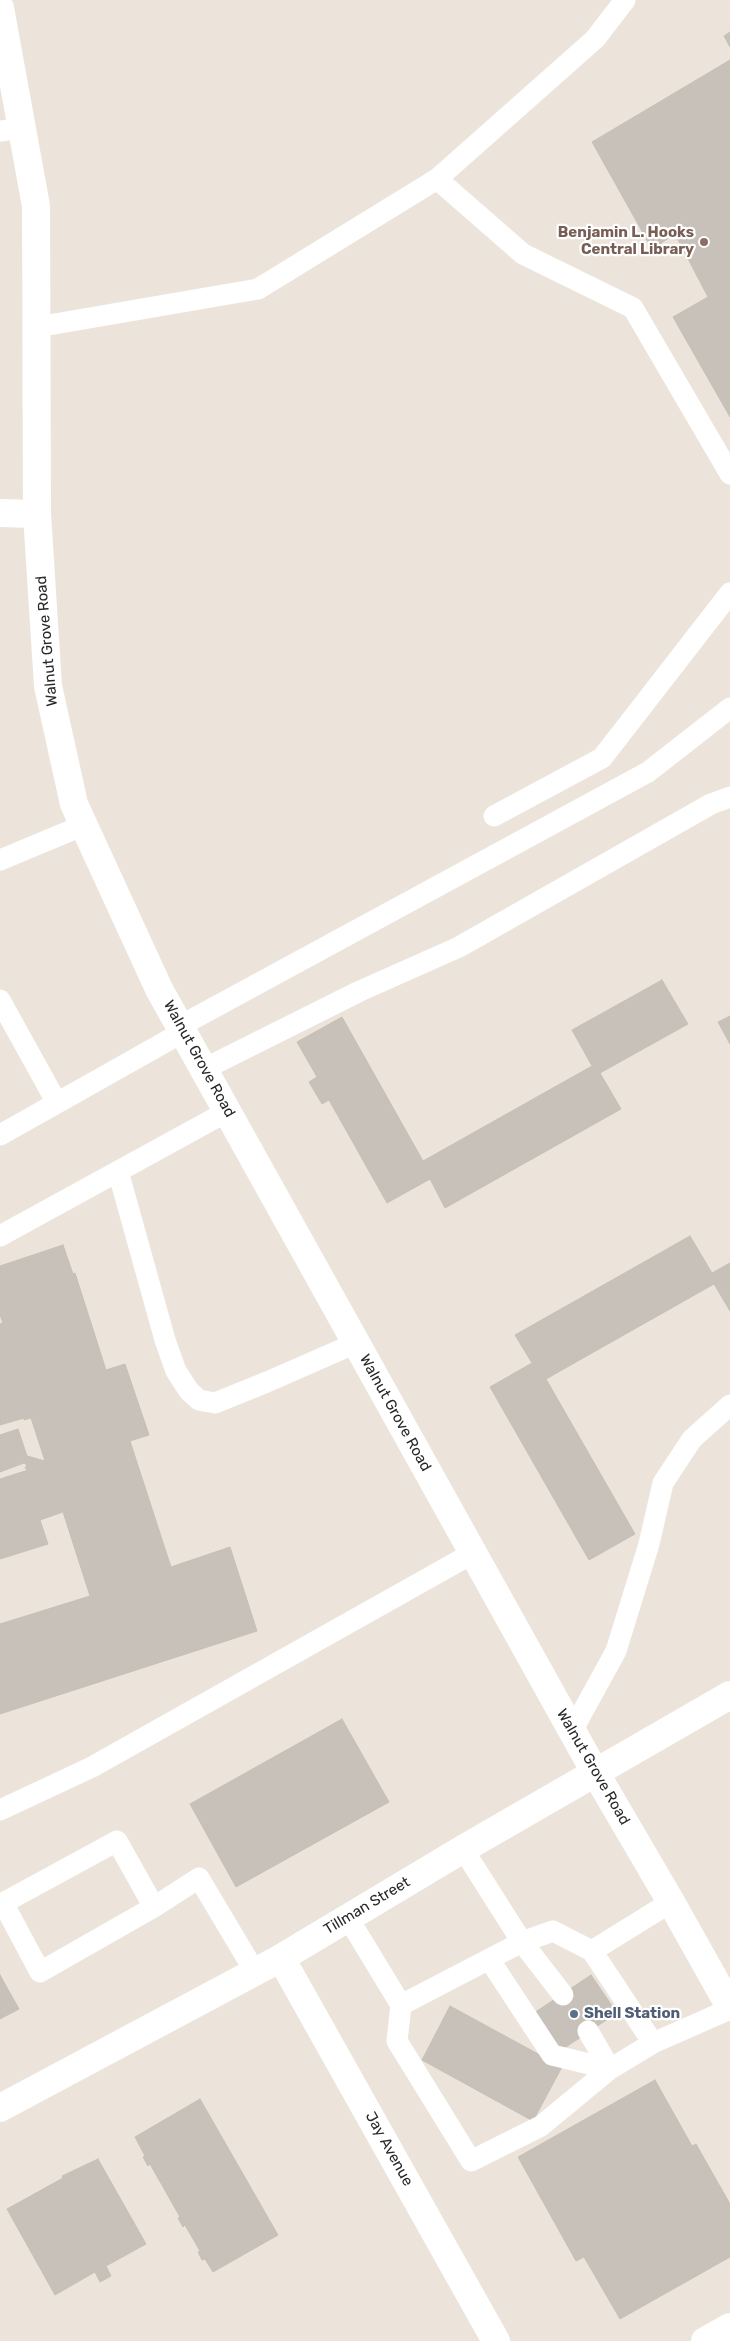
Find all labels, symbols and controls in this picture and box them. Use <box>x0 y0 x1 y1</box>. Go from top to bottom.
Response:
place label: Benjamin L. Hooks Central Library <box>558 224 694 259</box>
marker: Benjamin L. Hooks Central Library <box>698 236 710 248</box>
street label: Walnut Grove Road <box>32 575 62 707</box>
street label: Walnut Grove Road <box>159 997 239 1121</box>
street label: Walnut Grove Road <box>355 1351 435 1475</box>
street label: Walnut Grove Road <box>552 1706 634 1828</box>
street label: Tillman Street <box>321 1873 413 1939</box>
place label: Shell Station <box>584 2005 680 2023</box>
marker: Shell Station <box>568 2008 580 2020</box>
street label: Jay Avenue <box>361 2109 417 2189</box>

